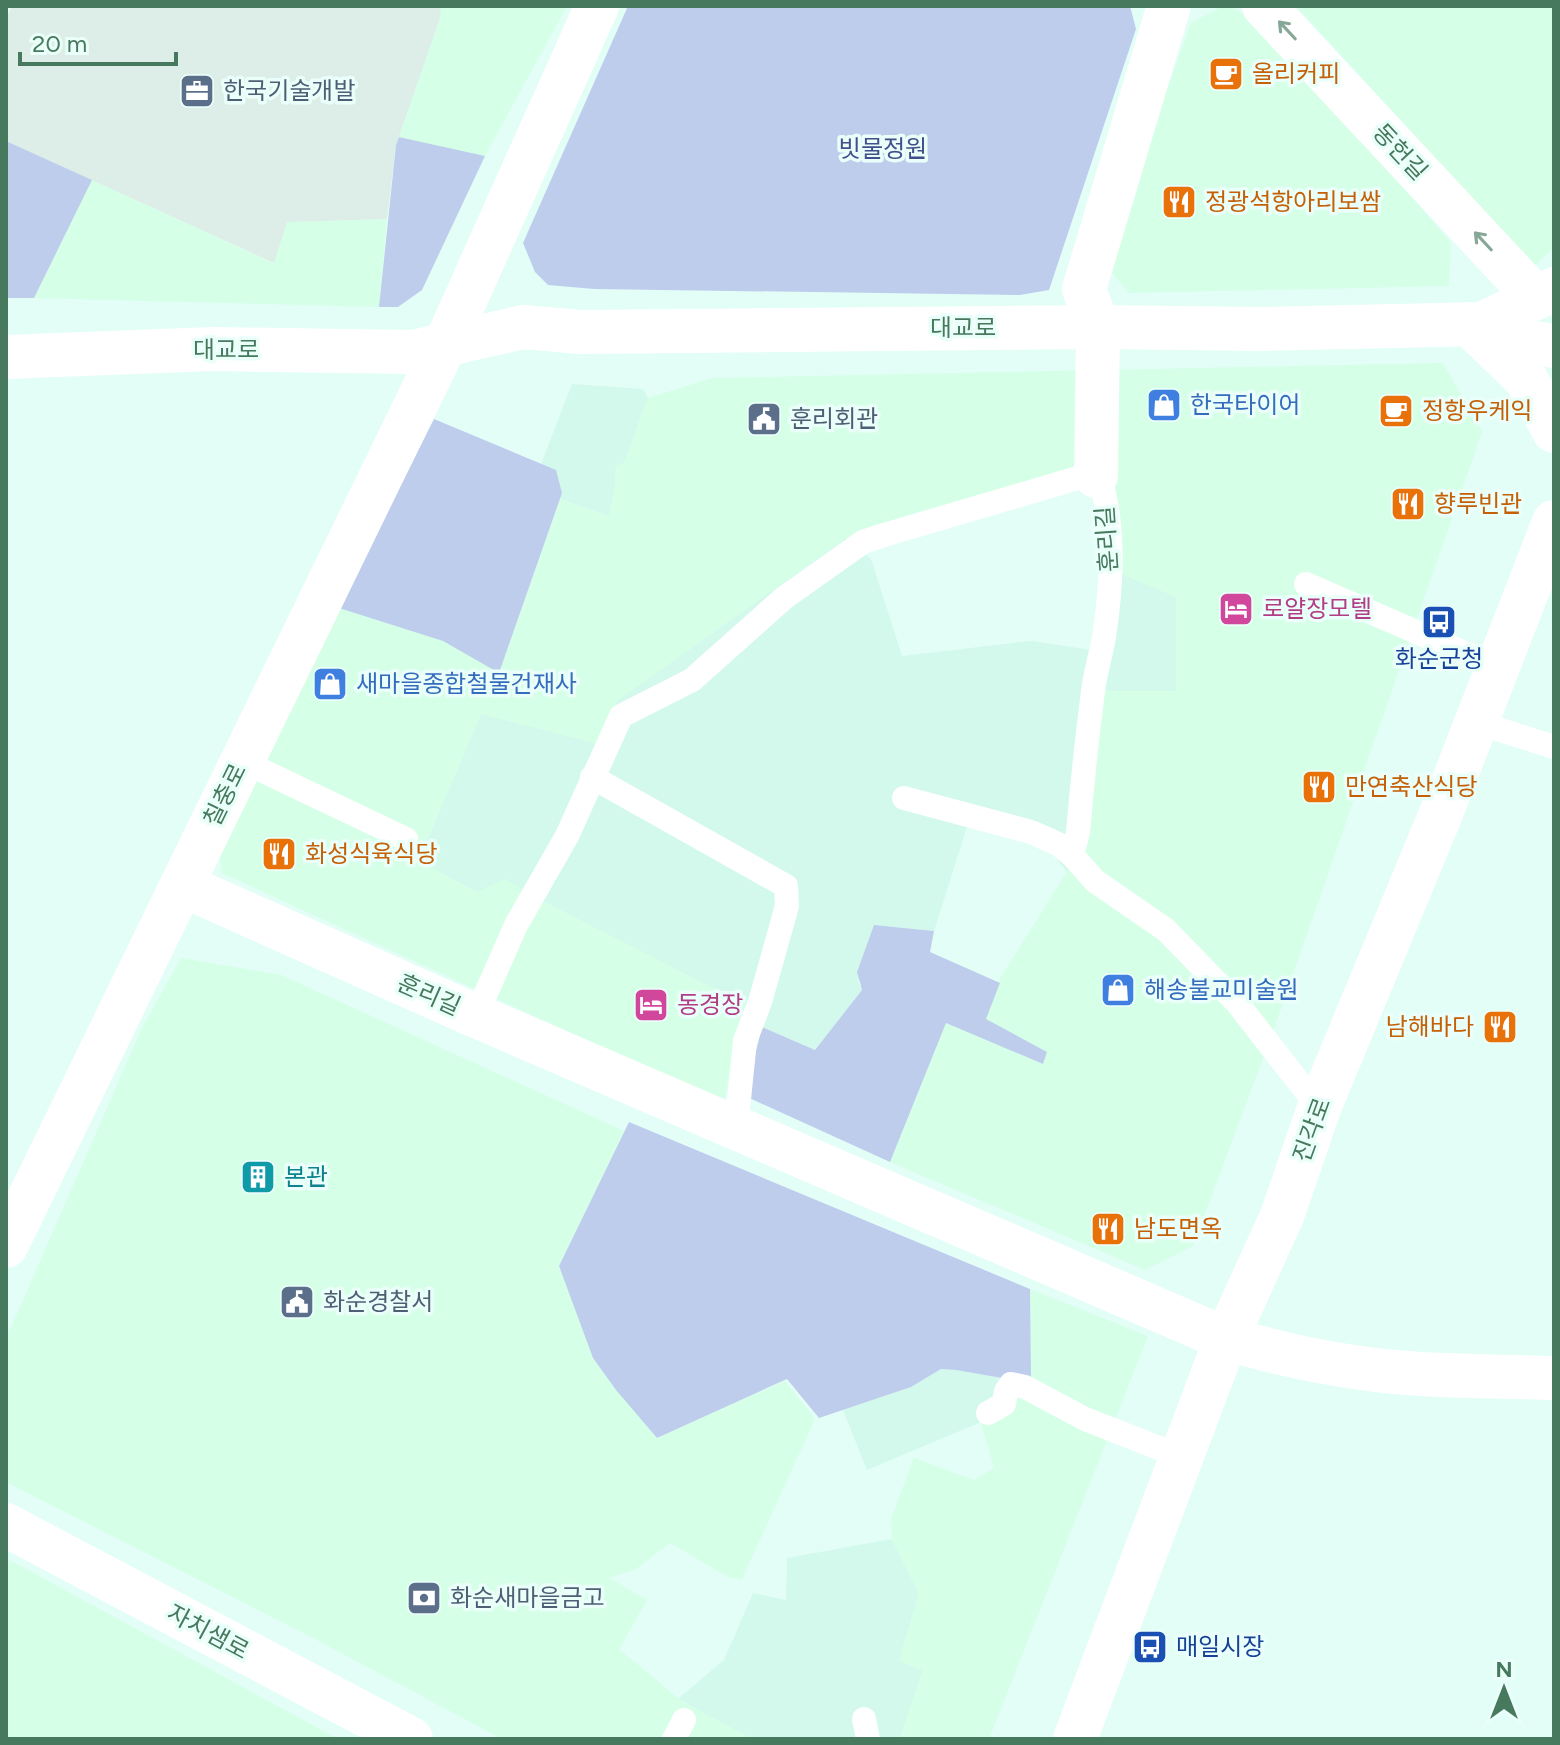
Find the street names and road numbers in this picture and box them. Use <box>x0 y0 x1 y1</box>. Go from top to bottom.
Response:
street label: 동헌길 <box>1367 118 1434 186</box>
street label: 대교로 <box>930 313 996 342</box>
street label: 대교로 <box>193 335 259 364</box>
street label: 훈리길 <box>1090 505 1123 573</box>
street label: 칠충로 <box>197 759 252 831</box>
street label: 훈리길 <box>393 968 465 1021</box>
street label: 진각로 <box>1287 1094 1336 1166</box>
street label: 자치샘로 <box>162 1598 254 1665</box>

